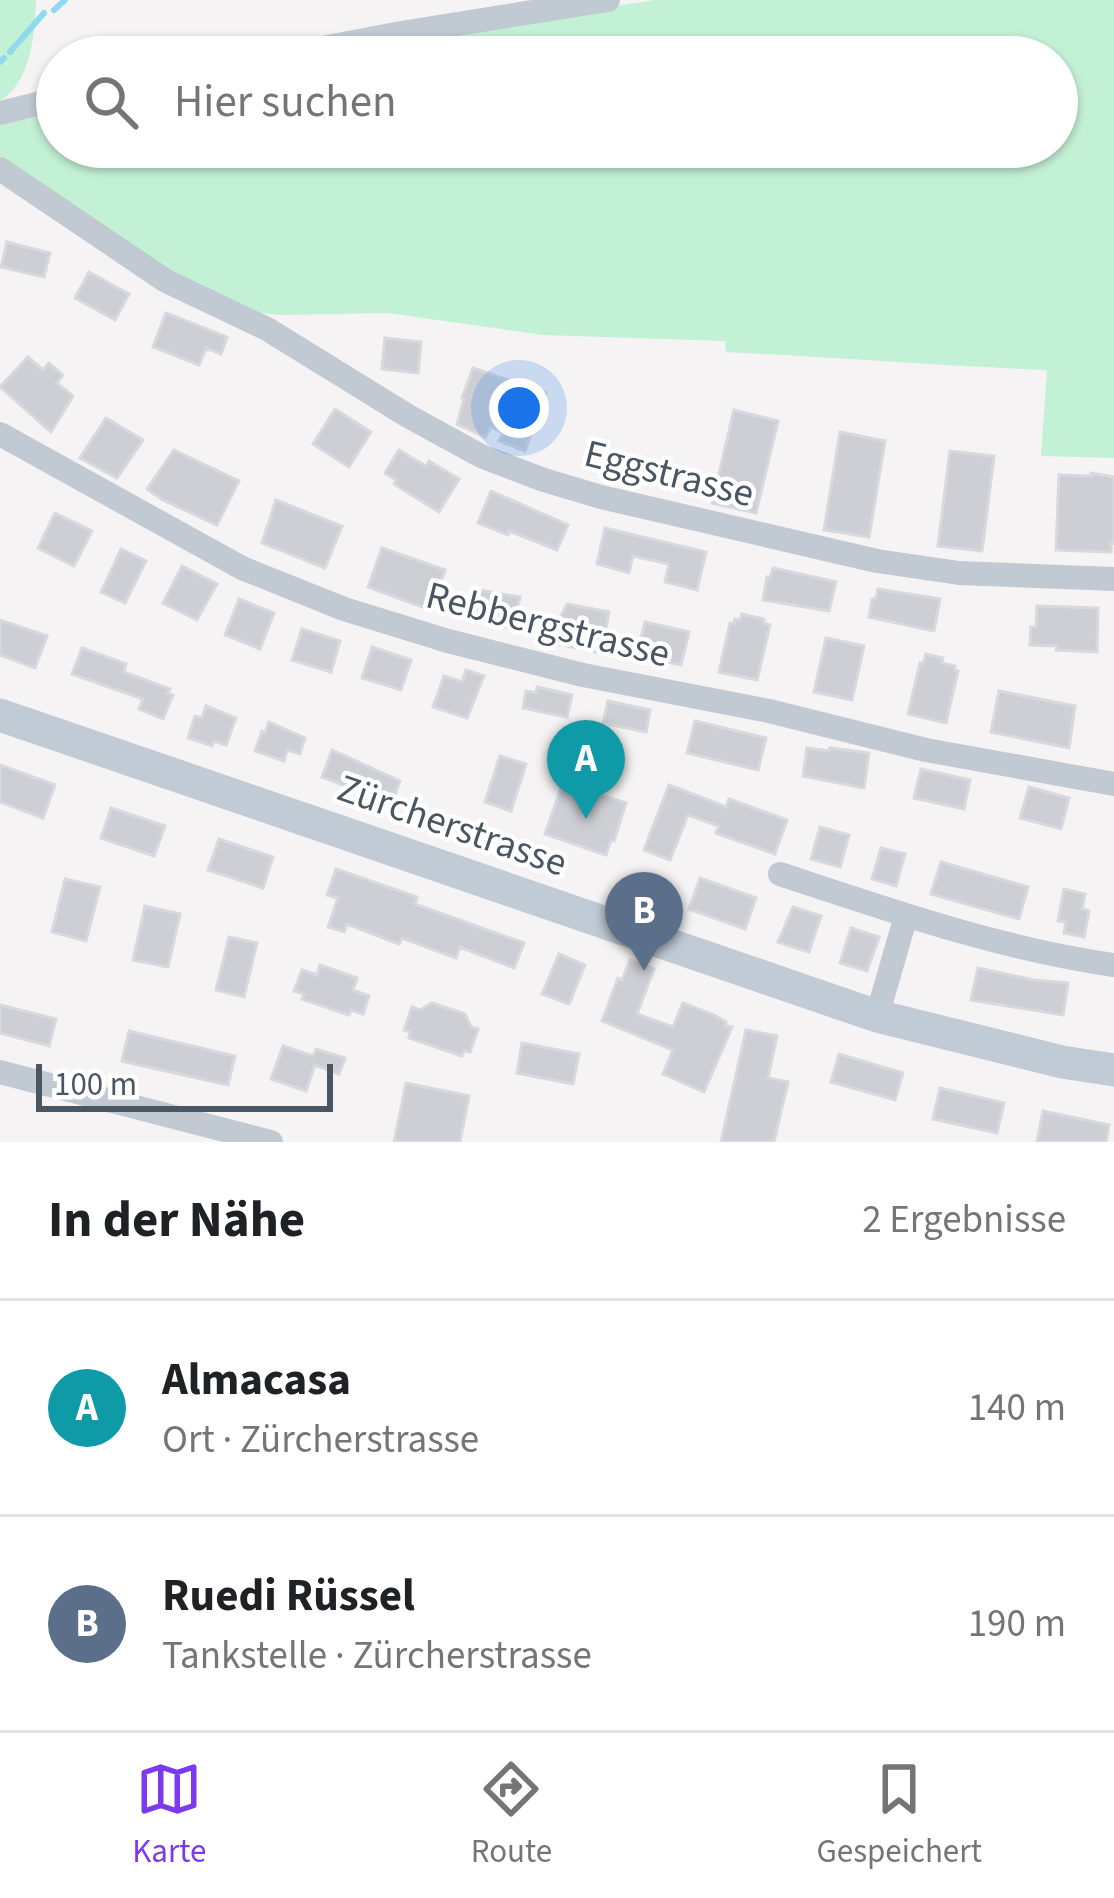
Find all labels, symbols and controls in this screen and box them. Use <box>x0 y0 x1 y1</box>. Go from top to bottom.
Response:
search box <box>36 36 1078 168</box>
icon: search <box>78 69 144 135</box>
text: Hier suchen <box>174 70 397 134</box>
your location <box>489 378 549 438</box>
street label: Eggstrasse <box>578 426 760 522</box>
street label: Rebbergstrasse <box>420 568 676 682</box>
pin: A <box>547 720 625 819</box>
street label: Zürcherstrasse <box>330 761 574 891</box>
pin: B <box>605 872 683 971</box>
scale bar <box>36 1058 333 1111</box>
text: 100 m <box>54 1061 137 1108</box>
text: In der Nähe <box>48 1184 305 1256</box>
text: 2 Ergebnisse <box>862 1192 1066 1248</box>
text: Almacasa <box>162 1348 351 1412</box>
text: A <box>76 1380 98 1436</box>
text: 140 m <box>968 1380 1066 1436</box>
text: Ort · Zürcherstrasse <box>162 1412 479 1468</box>
text: Ruedi Rüssel <box>162 1564 415 1628</box>
text: B <box>75 1596 99 1652</box>
text: 190 m <box>968 1596 1066 1652</box>
text: Tankstelle · Zürcherstrasse <box>162 1628 592 1684</box>
tab: Karte <box>132 1756 206 1875</box>
tab: Route <box>471 1756 552 1875</box>
tab: Gespeichert <box>816 1756 982 1875</box>

